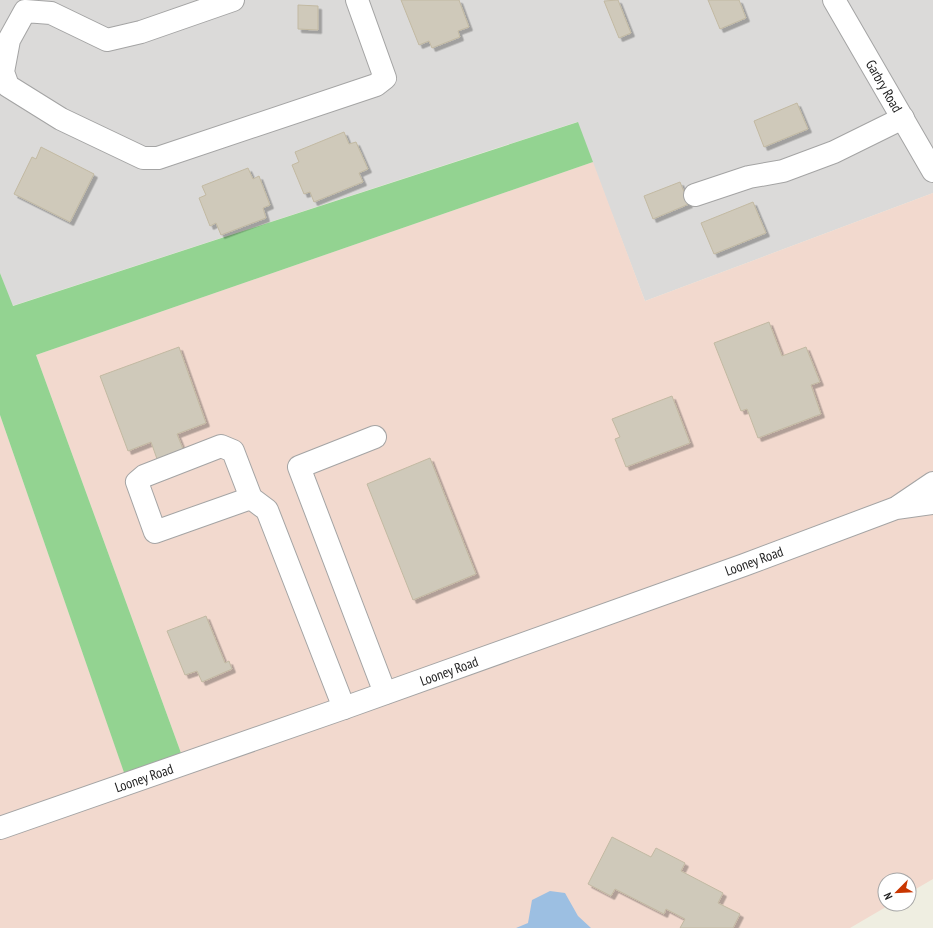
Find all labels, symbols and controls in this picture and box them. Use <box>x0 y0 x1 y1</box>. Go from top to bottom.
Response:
street label: Garbry Road <box>862 56 906 116</box>
street label: Looney Road <box>722 542 786 580</box>
street label: Looney Road <box>417 652 481 690</box>
street label: Looney Road <box>112 760 176 796</box>
north arrow <box>877 872 917 912</box>
text: N <box>880 890 895 902</box>

